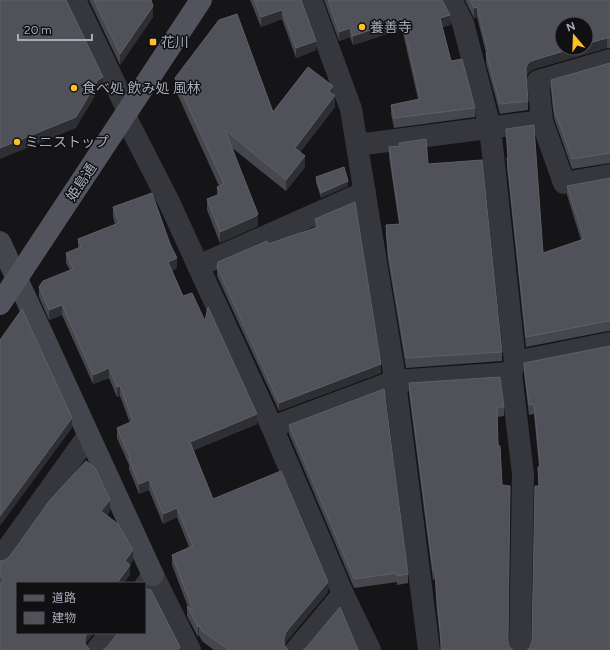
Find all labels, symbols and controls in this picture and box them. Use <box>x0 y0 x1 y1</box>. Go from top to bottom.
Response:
scale bar <box>18 16 92 42</box>
north arrow <box>554 16 594 56</box>
place label: 養善寺 <box>370 19 412 36</box>
text: N <box>565 19 577 35</box>
marker: 養善寺 <box>357 22 367 32</box>
text: 20 m <box>24 23 52 37</box>
place label: 花川 <box>161 34 189 51</box>
marker: 花川 <box>148 37 158 47</box>
place label: 食べ処 飲み処 風林 <box>82 80 201 97</box>
marker: 食べ処 飲み処 風林 <box>69 83 79 93</box>
place label: ミニストップ <box>25 134 109 151</box>
marker: ミニストップ <box>12 137 22 147</box>
street label: 姫島通 <box>63 160 100 204</box>
legend <box>16 582 146 634</box>
text: 道路 <box>52 591 76 605</box>
text: 建物 <box>52 611 76 625</box>

